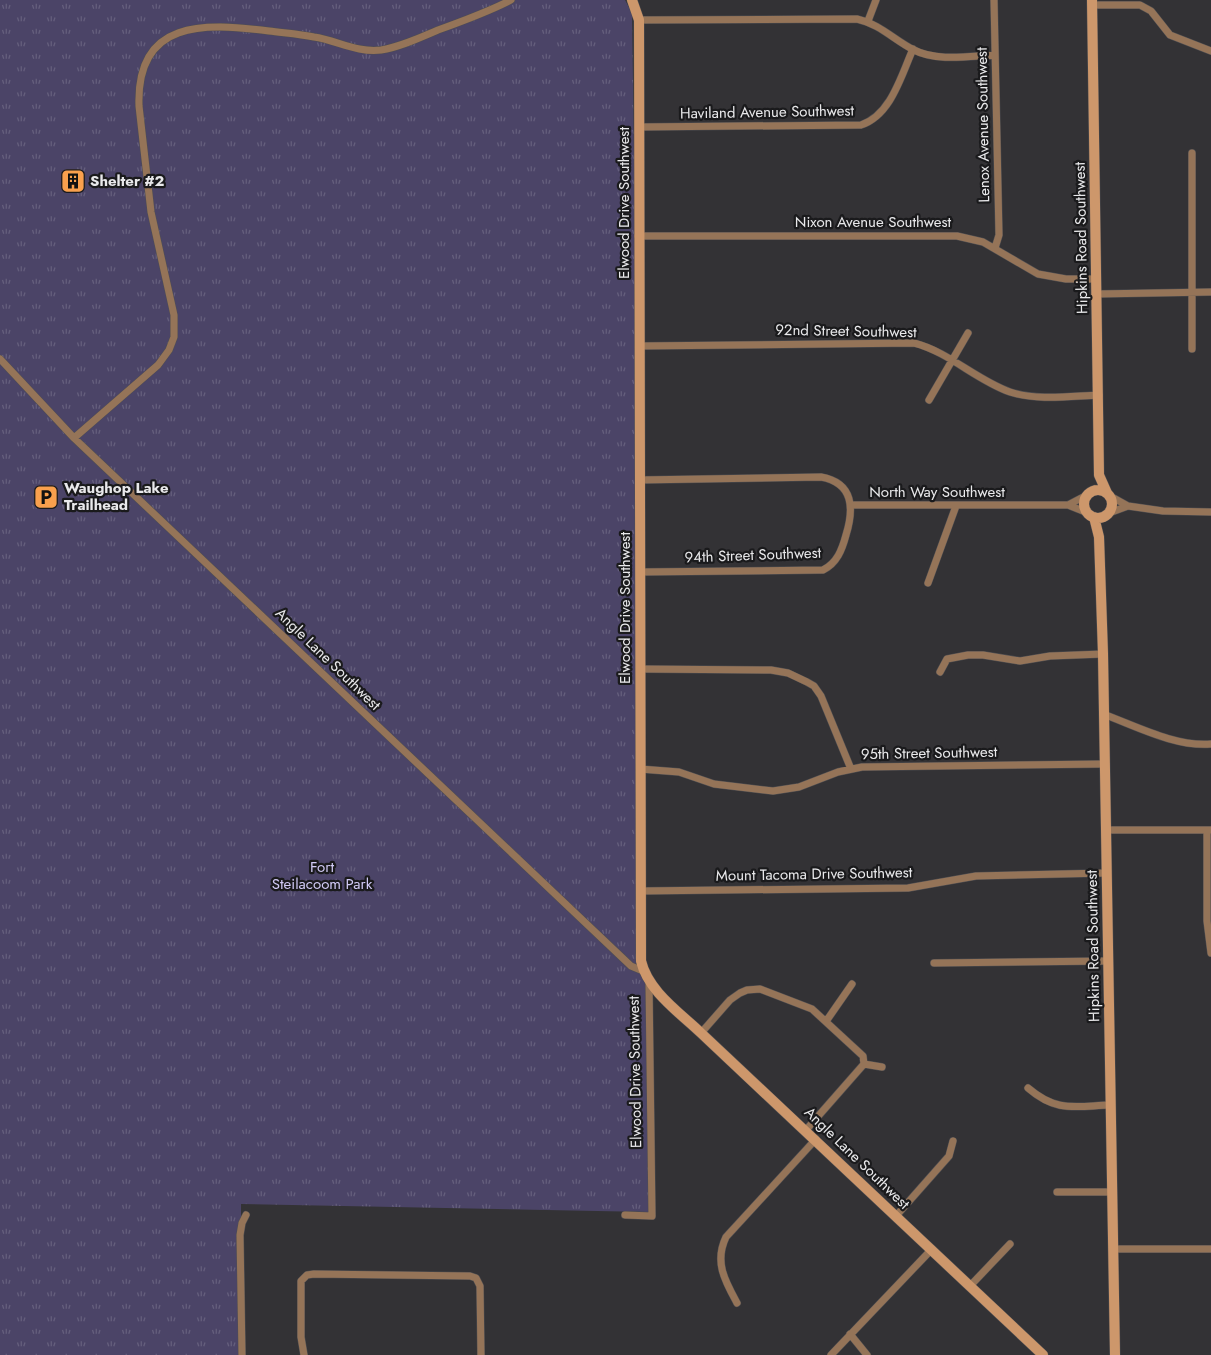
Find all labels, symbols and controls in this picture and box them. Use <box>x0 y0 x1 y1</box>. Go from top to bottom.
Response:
street label: Lenox Avenue Southwest <box>971 47 995 203</box>
street label: Haviland Avenue Southwest <box>680 99 855 125</box>
street label: Elwood Drive Southwest <box>613 127 635 279</box>
street label: Hipkins Road Southwest <box>1069 161 1093 314</box>
building icon: Shelter #2 <box>60 168 86 194</box>
place label: Shelter #2 <box>90 170 165 192</box>
street label: Nixon Avenue Southwest <box>795 211 952 233</box>
street label: 92nd Street Southwest <box>775 319 917 343</box>
place label: Waughop Lake Trailhead <box>64 477 169 516</box>
street label: North Way Southwest <box>869 481 1005 503</box>
parking icon: Waughop Lake Trailhead <box>33 484 59 510</box>
street label: Elwood Drive Southwest <box>614 532 636 684</box>
street label: 94th Street Southwest <box>684 542 822 568</box>
street label: Angle Lane Southwest <box>270 603 386 715</box>
street label: 95th Street Southwest <box>861 741 998 765</box>
park label: Fort Steilacoom Park <box>272 856 373 895</box>
street label: Mount Tacoma Drive Southwest <box>716 861 913 887</box>
street label: Hipkins Road Southwest <box>1081 869 1105 1022</box>
street label: Elwood Drive Southwest <box>623 995 647 1148</box>
street label: Angle Lane Southwest <box>799 1102 915 1214</box>

